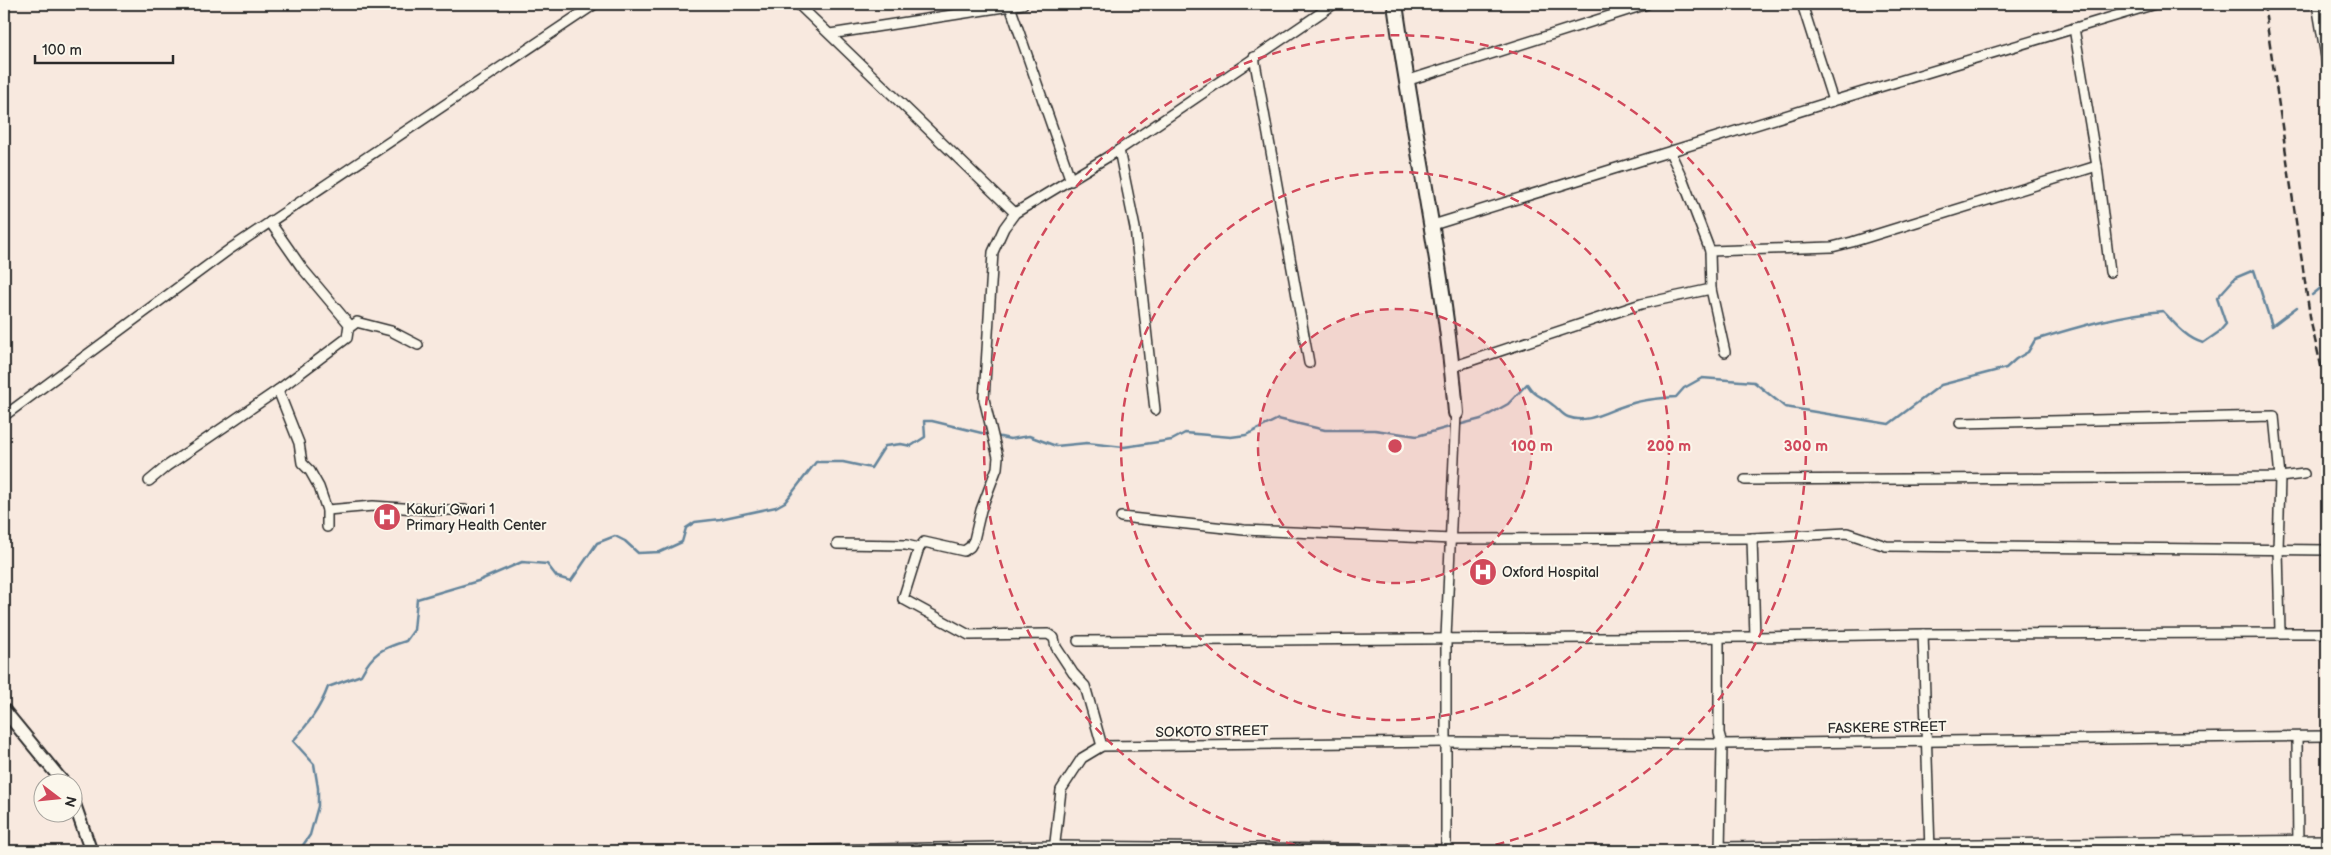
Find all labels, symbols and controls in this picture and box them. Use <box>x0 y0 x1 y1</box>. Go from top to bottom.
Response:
scale bar <box>35 32 172 64</box>
text: 100 m <box>42 41 82 60</box>
centre of rings <box>1386 437 1404 455</box>
text: 100 m <box>1511 437 1553 456</box>
text: 200 m <box>1647 437 1691 456</box>
text: 300 m <box>1784 437 1828 456</box>
place label: Kakuri Gwari 1 Primary Health Center <box>406 501 547 534</box>
hospital icon: Kakuri Gwari 1 Primary Health Center <box>372 502 402 532</box>
hospital icon: Oxford Hospital <box>1468 557 1498 587</box>
place label: Oxford Hospital <box>1502 564 1599 581</box>
street label: FASKERE STREET <box>1827 718 1947 737</box>
street label: SOKOTO STREET <box>1155 722 1269 741</box>
north arrow <box>32 772 82 822</box>
text: N <box>60 794 80 809</box>

